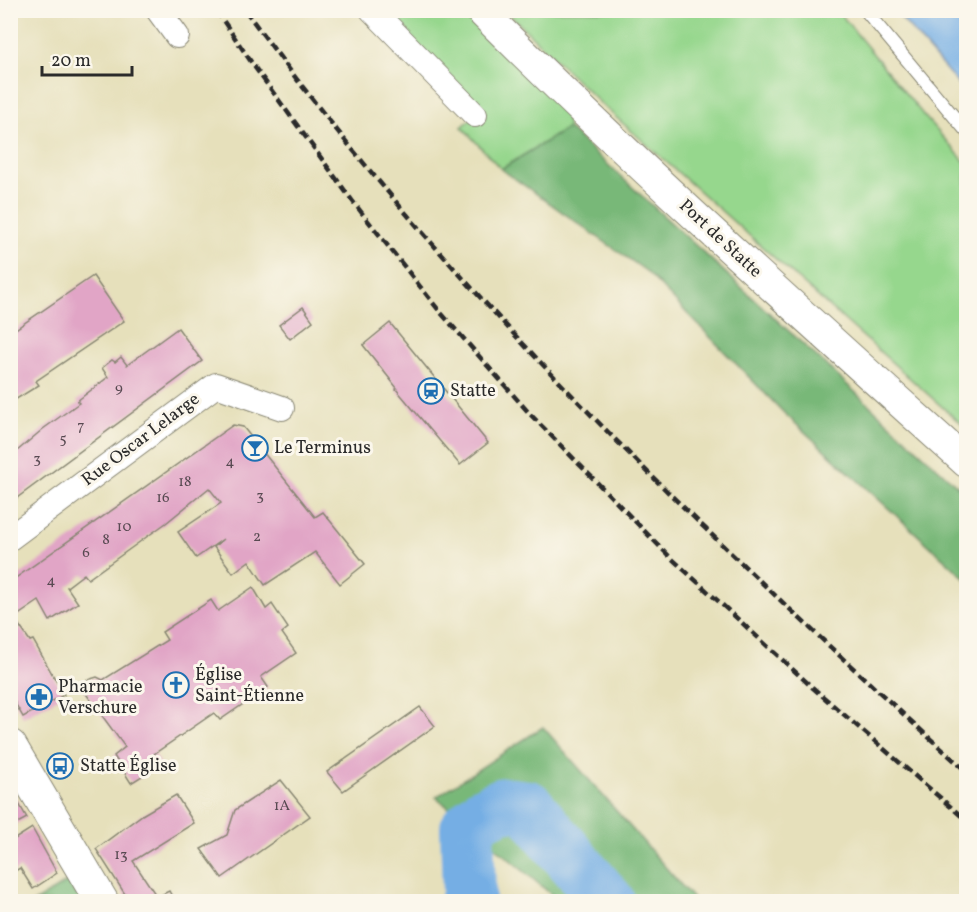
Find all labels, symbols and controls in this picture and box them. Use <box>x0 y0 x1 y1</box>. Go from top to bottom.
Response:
scale bar <box>42 39 132 77</box>
text: 20 m <box>51 49 91 74</box>
street label: Port de Statte <box>673 194 767 284</box>
station icon: Statte <box>416 376 446 406</box>
house number: 9 <box>115 378 123 399</box>
place label: Statte <box>450 379 496 404</box>
street label: Rue Oscar Lelarge <box>77 387 205 493</box>
house number: 7 <box>77 416 85 437</box>
house number: 5 <box>59 429 67 450</box>
bar icon: Le Terminus <box>240 433 270 463</box>
place label: Le Terminus <box>274 436 371 461</box>
house number: 3 <box>33 449 41 470</box>
house number: 4 <box>226 452 235 473</box>
house number: 18 <box>178 472 192 493</box>
house number: 3 <box>256 486 264 507</box>
house number: 16 <box>156 488 170 509</box>
house number: 10 <box>117 517 131 538</box>
house number: 2 <box>253 527 261 548</box>
house number: 8 <box>102 530 110 551</box>
house number: 6 <box>82 543 90 564</box>
house number: 4 <box>47 571 56 592</box>
place label: Église Saint-Étienne <box>195 663 304 709</box>
church icon: Église Saint-Étienne <box>161 670 191 700</box>
place label: Pharmacie Verschure <box>58 675 143 721</box>
pharmacy icon: Pharmacie Verschure <box>24 682 54 712</box>
bus stop icon: Statte Église <box>45 751 75 781</box>
place label: Statte Église <box>80 754 176 779</box>
house number: 1A <box>274 796 291 817</box>
house number: 13 <box>114 845 128 866</box>

